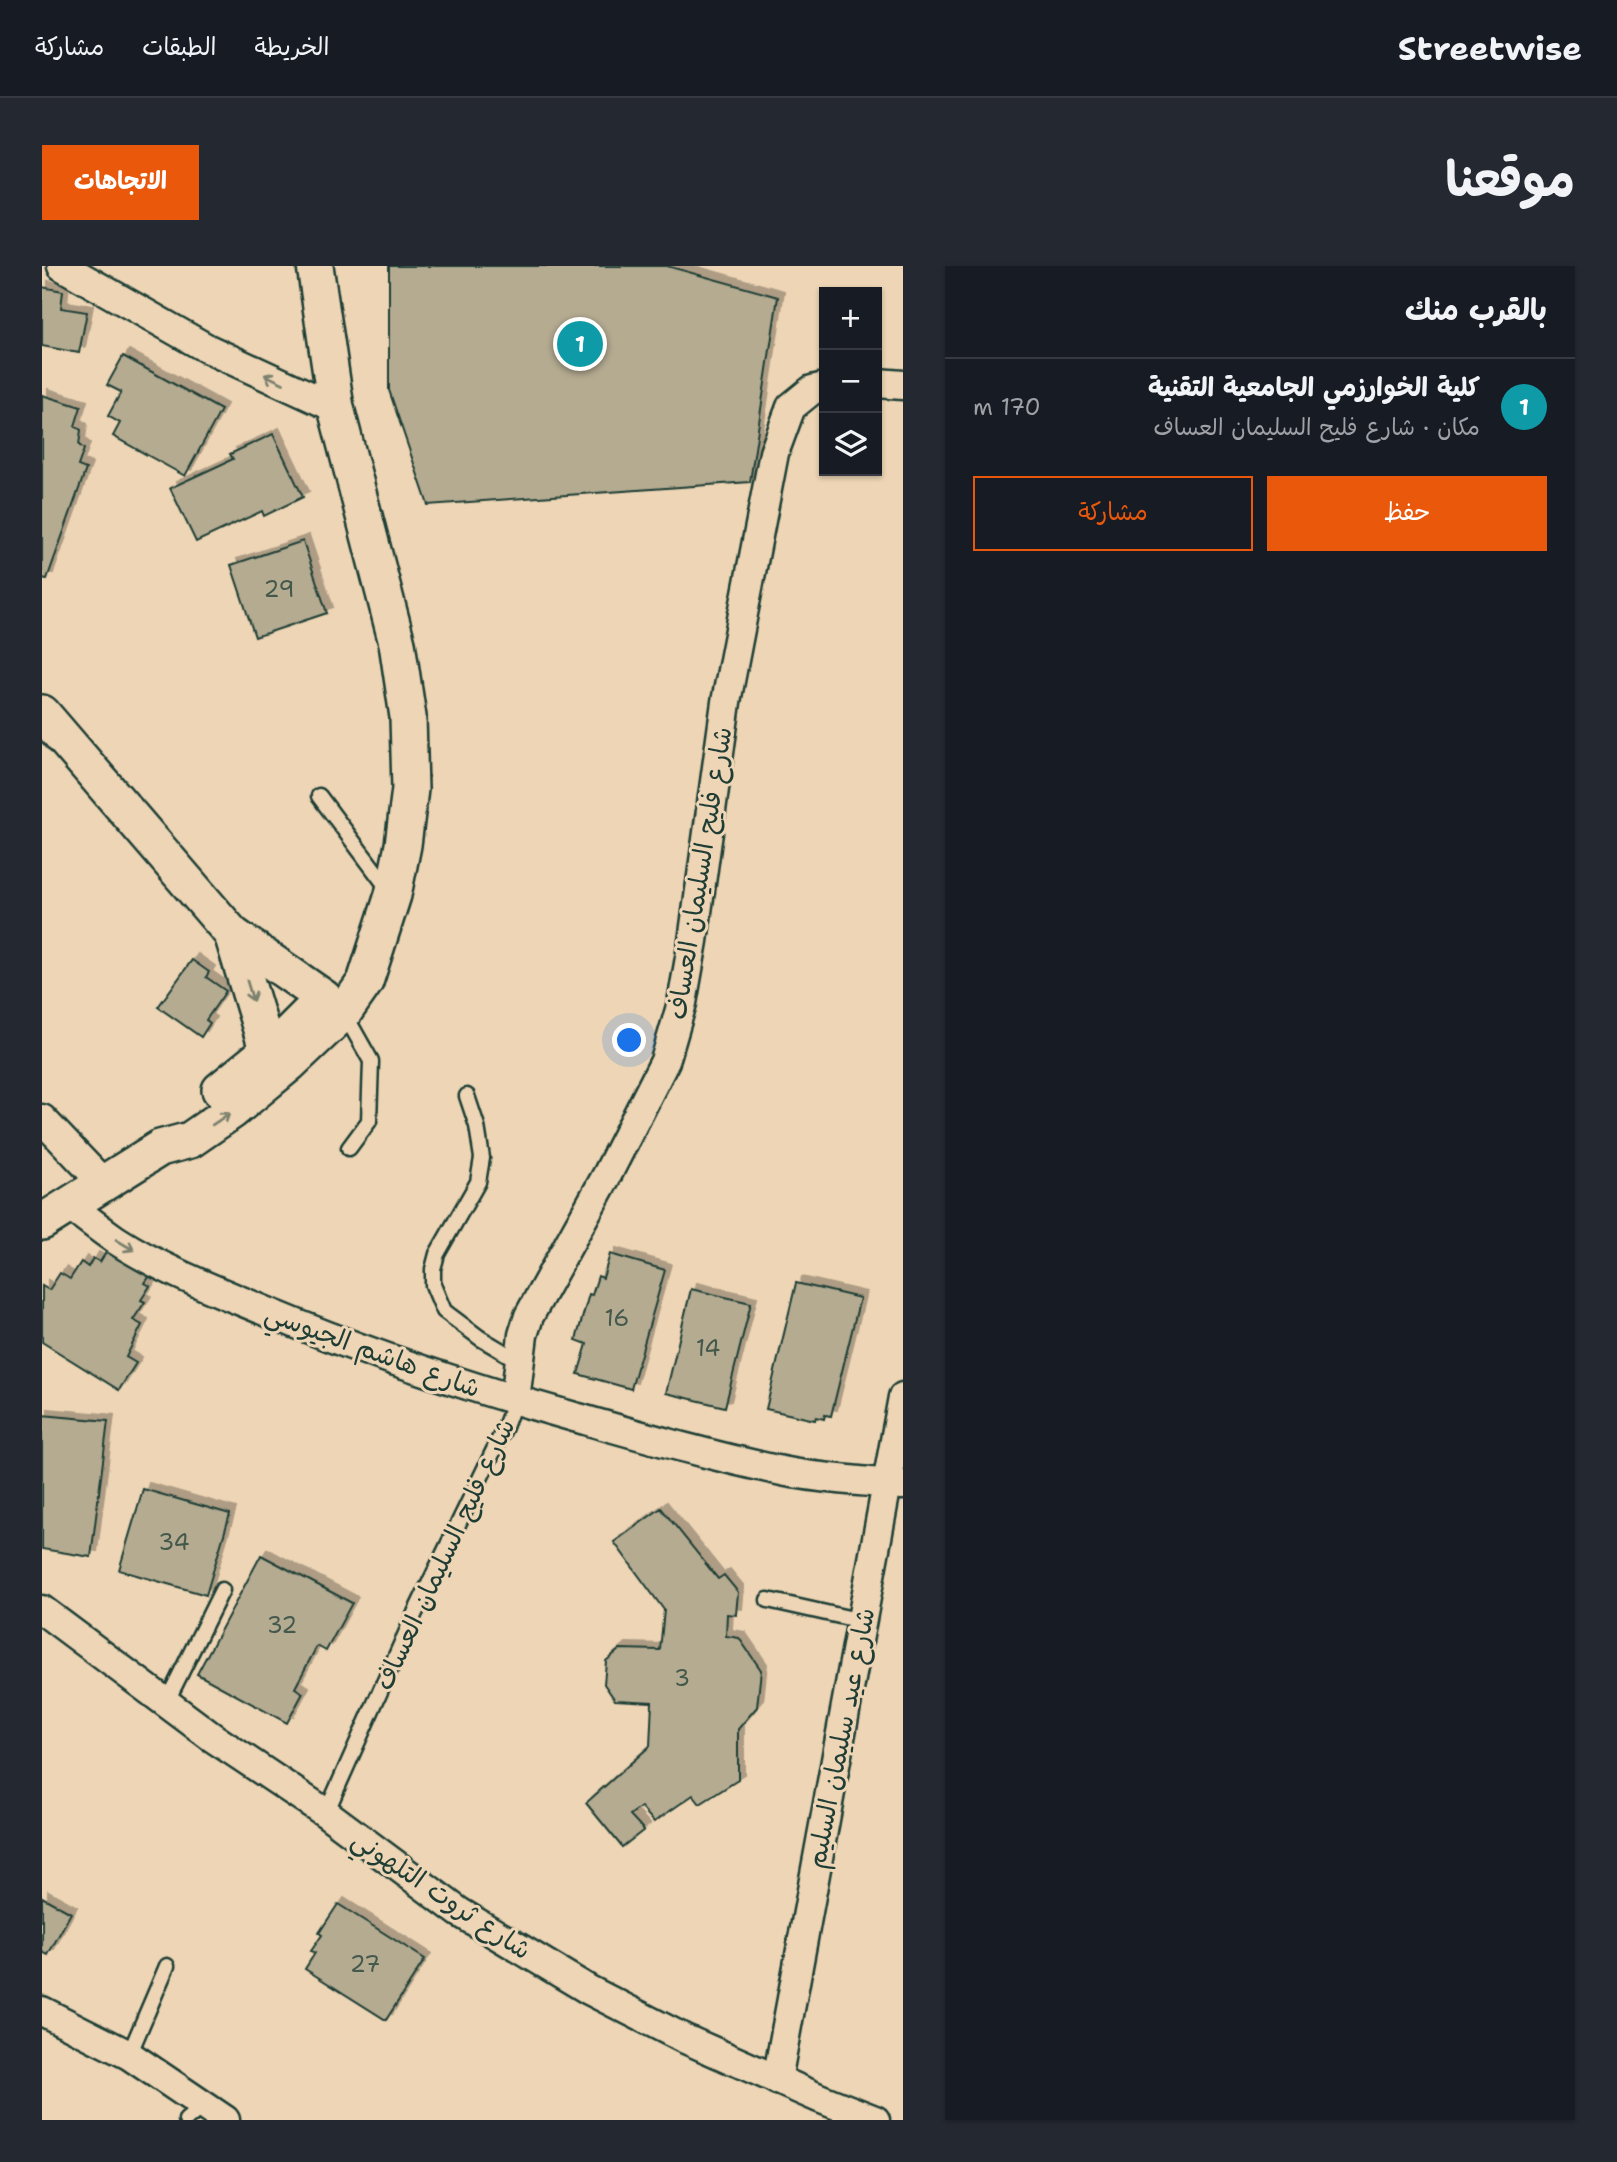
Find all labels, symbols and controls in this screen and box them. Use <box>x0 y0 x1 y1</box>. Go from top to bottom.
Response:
text: Streetwise <box>1398 26 1582 71</box>
text: مشاركة <box>35 31 104 63</box>
text: الطبقات <box>142 31 217 63</box>
text: الخريطة <box>255 31 329 63</box>
button: الاتجاهات <box>42 145 199 220</box>
text: موقعنا <box>1445 146 1575 212</box>
map controls <box>819 287 882 476</box>
button: + <box>819 287 882 350</box>
text: بالقرب منك <box>1405 289 1547 330</box>
pin: 1 <box>557 318 603 370</box>
button: − <box>819 350 882 413</box>
text: كلية الخوارزمي الجامعية التقنية <box>1148 369 1480 404</box>
one-way arrow <box>264 372 285 385</box>
text: 170 m <box>973 392 1041 422</box>
text: 1 <box>1519 392 1529 422</box>
text: مكان · شارع فليح السليمان العساف <box>1153 412 1480 442</box>
button: layers <box>819 413 882 476</box>
button: مشاركة <box>973 476 1253 551</box>
button: حفظ <box>1267 476 1547 551</box>
house number: 29 <box>264 574 294 604</box>
street label: شارع فليح السليمان العساف <box>659 724 740 1022</box>
one-way arrow <box>244 980 257 1002</box>
your location <box>612 1023 646 1057</box>
one-way arrow <box>211 1112 230 1126</box>
one-way arrow <box>114 1238 134 1252</box>
street label: شارع هاشم الجيوسي <box>259 1295 485 1411</box>
house number: 16 <box>605 1303 629 1333</box>
house number: 14 <box>696 1333 720 1363</box>
street label: شارع فليح السليمان العساف <box>366 1413 523 1696</box>
house number: 34 <box>158 1527 190 1557</box>
street label: شارع عيد سليمان السليم <box>798 1605 885 1872</box>
house number: 32 <box>267 1610 297 1640</box>
house number: 3 <box>674 1663 690 1693</box>
street label: شارع ثروت التلهوني <box>342 1821 538 1972</box>
house number: 27 <box>350 1949 380 1979</box>

